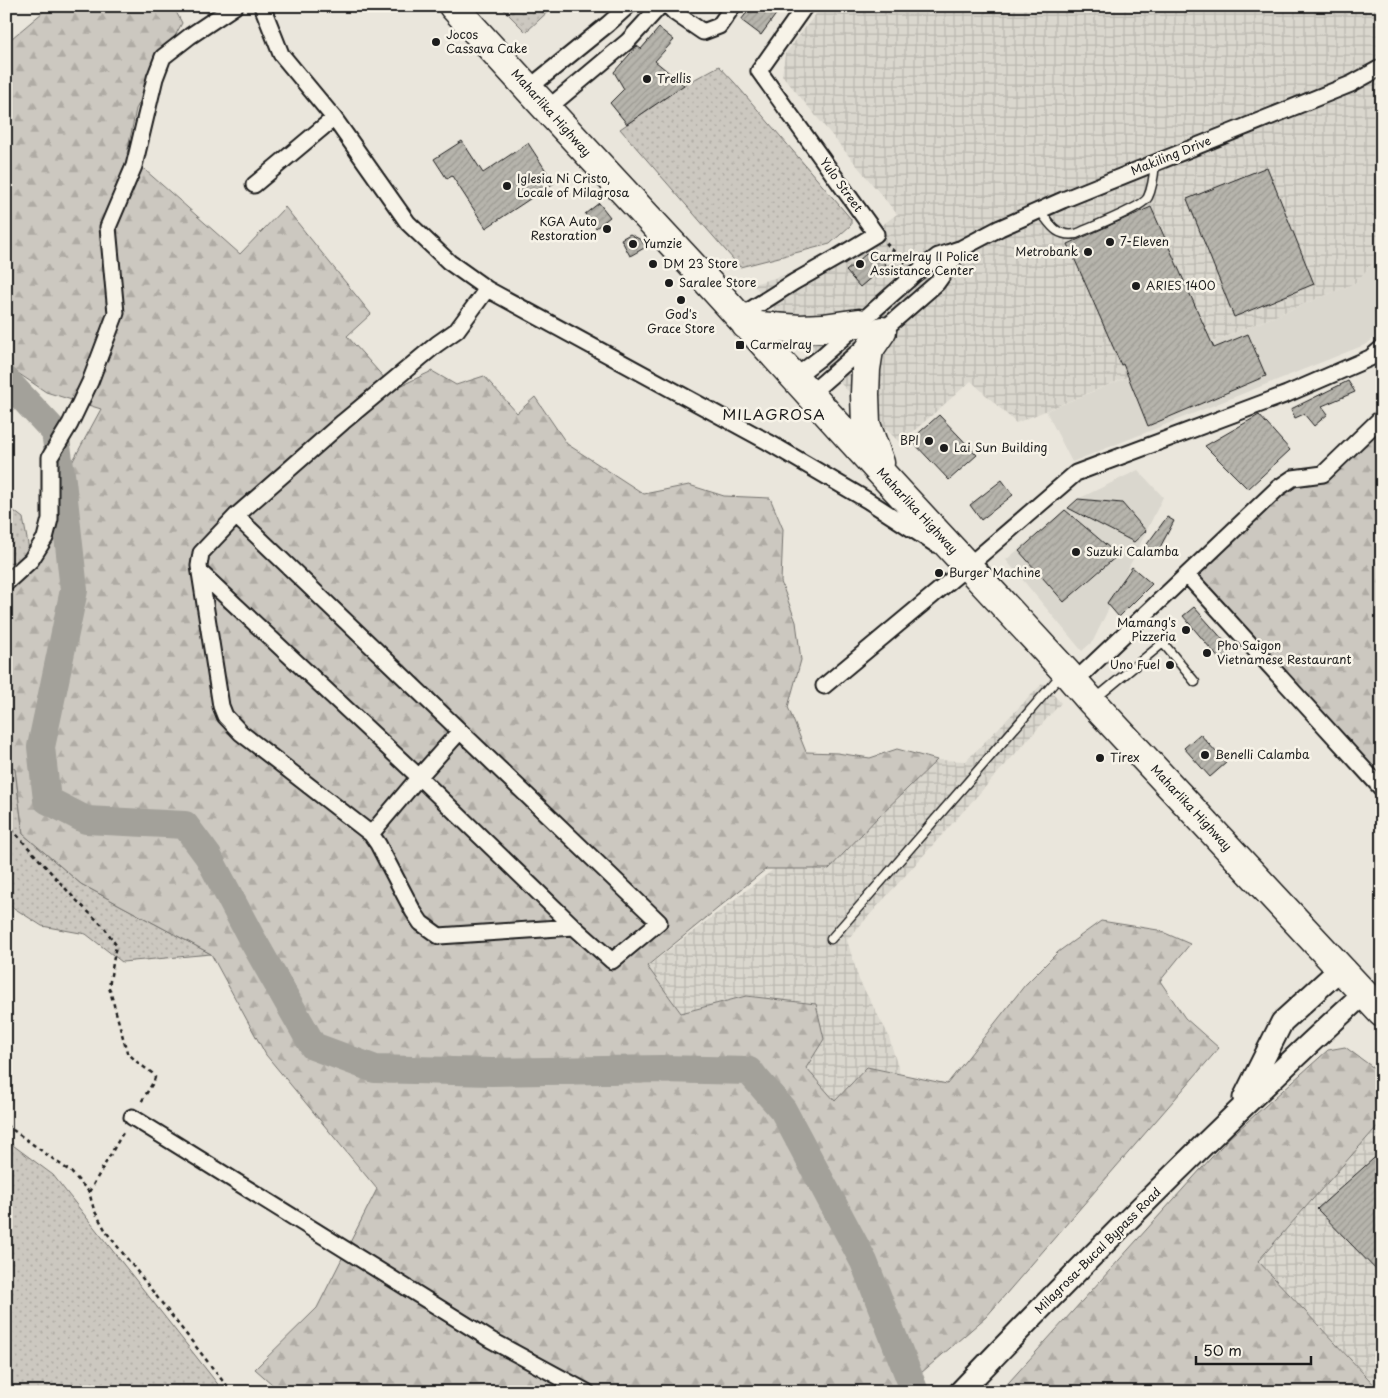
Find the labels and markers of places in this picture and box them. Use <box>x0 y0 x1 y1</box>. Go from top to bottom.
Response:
place label: Jocos Cassava Cake <box>446 25 527 57</box>
marker: Jocos Cassava Cake <box>430 36 442 48</box>
place label: Trellis <box>657 69 692 87</box>
marker: Trellis <box>641 73 653 85</box>
place label: Iglesia Ni Cristo, Locale of Milagrosa <box>517 169 629 201</box>
marker: Iglesia Ni Cristo, Locale of Milagrosa <box>501 180 513 192</box>
place label: KGA Auto Restoration <box>531 212 597 244</box>
marker: KGA Auto Restoration <box>601 223 613 235</box>
place label: 7-Eleven <box>1120 232 1169 250</box>
place label: Yumzie <box>643 234 682 252</box>
marker: 7-Eleven <box>1104 236 1116 248</box>
marker: Yumzie <box>627 238 639 250</box>
place label: Metrobank <box>1015 242 1078 260</box>
marker: Metrobank <box>1082 246 1094 258</box>
place label: Carmelray II Police Assistance Center <box>870 247 979 279</box>
place label: DM 23 Store <box>663 254 738 272</box>
marker: DM 23 Store <box>647 258 659 270</box>
marker: Carmelray II Police Assistance Center <box>854 258 866 270</box>
place label: Saralee Store <box>679 273 756 291</box>
place label: ARIES 1400 <box>1146 276 1216 294</box>
marker: Saralee Store <box>663 277 675 289</box>
marker: ARIES 1400 <box>1130 280 1142 292</box>
marker: God's Grace Store <box>675 294 687 306</box>
place label: God's Grace Store <box>647 305 715 337</box>
place label: Carmelray <box>750 335 812 353</box>
marker: Carmelray <box>734 339 746 351</box>
place label: BPI <box>900 431 919 449</box>
marker: BPI <box>923 435 935 447</box>
place label: Lai Sun Building <box>954 438 1048 456</box>
marker: Lai Sun Building <box>938 442 950 454</box>
place label: Suzuki Calamba <box>1086 542 1179 560</box>
marker: Suzuki Calamba <box>1070 546 1082 558</box>
place label: Burger Machine <box>949 563 1041 581</box>
marker: Burger Machine <box>933 567 945 579</box>
place label: Mamang's Pizzeria <box>1117 613 1177 645</box>
marker: Mamang's Pizzeria <box>1180 624 1192 636</box>
place label: Pho Saigon Vietnamese Restaurant <box>1217 636 1351 668</box>
marker: Pho Saigon Vietnamese Restaurant <box>1201 647 1213 659</box>
place label: Uno Fuel <box>1110 655 1160 673</box>
marker: Uno Fuel <box>1164 659 1176 671</box>
place label: Benelli Calamba <box>1215 745 1310 763</box>
place label: Tirex <box>1110 748 1140 766</box>
marker: Benelli Calamba <box>1199 749 1211 761</box>
marker: Tirex <box>1094 752 1106 764</box>

